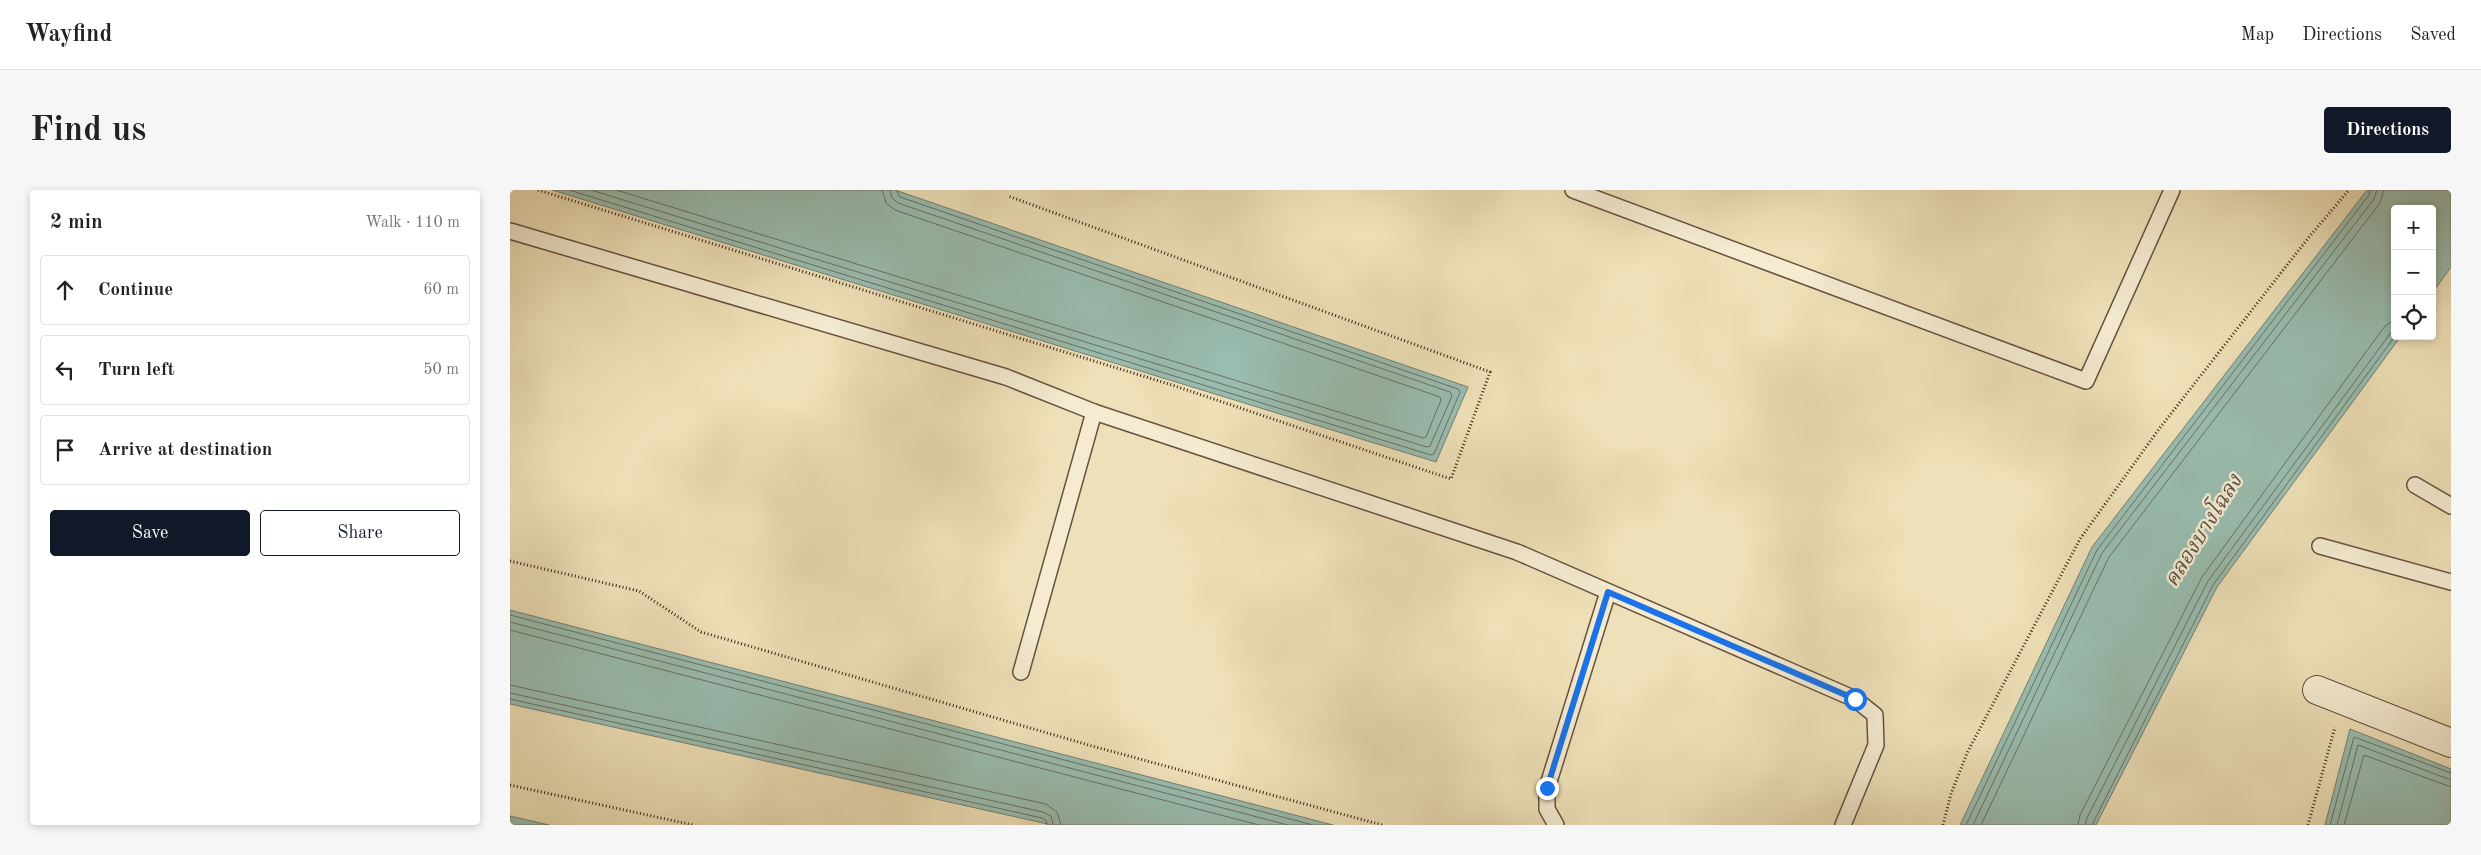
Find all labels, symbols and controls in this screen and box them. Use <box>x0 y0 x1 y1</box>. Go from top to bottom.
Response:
text: Wayfind <box>25 23 112 47</box>
text: Map <box>2241 26 2274 44</box>
text: Directions <box>2302 26 2382 44</box>
text: Saved <box>2410 26 2456 44</box>
button: Directions <box>2324 107 2451 153</box>
text: Find us <box>30 113 146 148</box>
map controls <box>2391 205 2436 340</box>
button: + <box>2391 205 2436 250</box>
text: 2 min <box>50 212 103 233</box>
text: Walk · 110 m <box>365 215 460 231</box>
button: − <box>2391 250 2436 295</box>
icon: ahead <box>51 276 79 304</box>
text: Continue <box>98 281 173 300</box>
text: 60 m <box>423 282 459 298</box>
button: locate <box>2391 295 2436 340</box>
icon: left <box>51 356 79 384</box>
text: Turn left <box>98 361 175 380</box>
text: 50 m <box>423 362 459 378</box>
icon: arrive <box>51 436 79 464</box>
text: Arrive at destination <box>98 441 272 460</box>
water label: คลองบางโฉลง <box>2156 467 2247 591</box>
button: Save <box>50 510 250 556</box>
button: Share <box>260 510 460 556</box>
route start <box>1844 688 1867 711</box>
route end <box>1536 777 1559 800</box>

